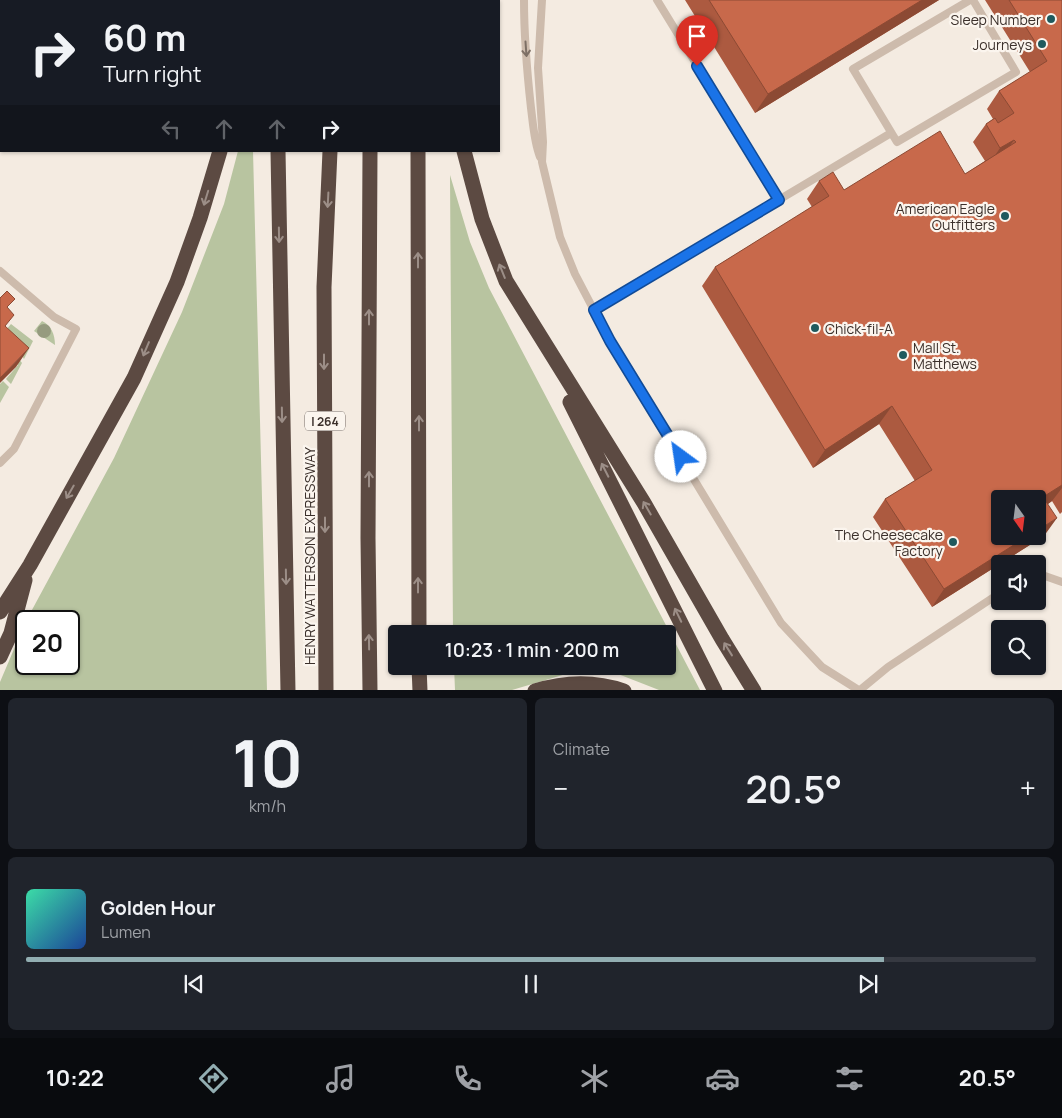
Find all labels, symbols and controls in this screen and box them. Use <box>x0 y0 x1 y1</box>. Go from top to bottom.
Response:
place label: Sleep Number <box>951 10 1041 29</box>
marker: Sleep Number <box>1045 13 1057 25</box>
text: 60 m <box>103 14 186 62</box>
pin <box>676 15 718 66</box>
icon: right <box>20 20 85 85</box>
icon: arrive <box>683 22 711 50</box>
place label: Journeys <box>973 35 1032 54</box>
marker: Journeys <box>1036 38 1048 50</box>
one-way arrow <box>522 40 531 56</box>
text: Turn right <box>103 59 201 89</box>
icon: left <box>157 115 185 143</box>
icon: ahead <box>210 115 238 143</box>
icon: ahead <box>263 115 291 143</box>
icon: right <box>316 115 344 143</box>
one-way arrow <box>201 190 211 206</box>
one-way arrow <box>323 192 333 208</box>
place label: American Eagle Outfitters <box>896 199 995 234</box>
marker: American Eagle Outfitters <box>999 210 1011 222</box>
one-way arrow <box>274 226 284 243</box>
one-way arrow <box>413 252 423 268</box>
one-way arrow <box>497 264 506 279</box>
one-way arrow <box>365 309 374 325</box>
place label: Chick-fil-A <box>825 319 893 338</box>
marker: Chick-fil-A <box>809 322 821 334</box>
place label: Mall St. Matthews <box>913 338 977 373</box>
one-way arrow <box>141 341 151 356</box>
marker: Mall St. Matthews <box>897 349 909 361</box>
one-way arrow <box>320 354 329 370</box>
one-way arrow <box>277 406 287 423</box>
road number: I 264 <box>305 412 345 431</box>
one-way arrow <box>414 415 424 431</box>
position arrow <box>654 430 706 482</box>
street label: HENRY WATTERSON EXPRESSWAY <box>300 447 319 665</box>
one-way arrow <box>600 463 609 478</box>
one-way arrow <box>364 472 374 488</box>
one-way arrow <box>65 485 75 499</box>
north arrow <box>991 490 1046 545</box>
map controls <box>991 490 1046 675</box>
one-way arrow <box>642 502 652 516</box>
one-way arrow <box>321 517 330 533</box>
place label: The Cheesecake Factory <box>835 525 944 560</box>
marker: The Cheesecake Factory <box>947 536 959 548</box>
button: sound <box>991 555 1046 610</box>
one-way arrow <box>281 569 291 585</box>
one-way arrow <box>413 577 423 594</box>
one-way arrow <box>673 608 683 623</box>
speed limit sign: 20 <box>15 610 80 675</box>
button: search <box>991 620 1046 675</box>
one-way arrow <box>364 634 374 650</box>
text: 10:23 · 1 min · 200 m <box>445 637 619 663</box>
one-way arrow <box>723 642 734 656</box>
text: 10 <box>232 718 303 807</box>
text: Climate <box>553 738 610 760</box>
text: 20.5° <box>746 762 842 814</box>
text: − <box>553 769 568 807</box>
text: + <box>1020 769 1036 807</box>
text: km/h <box>249 795 286 817</box>
text: Golden Hour <box>101 895 215 921</box>
text: Lumen <box>101 921 151 943</box>
icon: previous <box>180 970 208 998</box>
icon: pause <box>517 970 545 998</box>
icon: next <box>854 970 882 998</box>
icon: directions <box>196 1061 231 1096</box>
icon: music <box>323 1061 358 1096</box>
icon: phone <box>450 1061 485 1096</box>
icon: climate <box>577 1061 612 1096</box>
icon: car <box>705 1061 740 1096</box>
icon: filters <box>832 1061 867 1096</box>
text: 10:22 <box>46 1063 104 1093</box>
text: 20.5° <box>959 1063 1016 1093</box>

